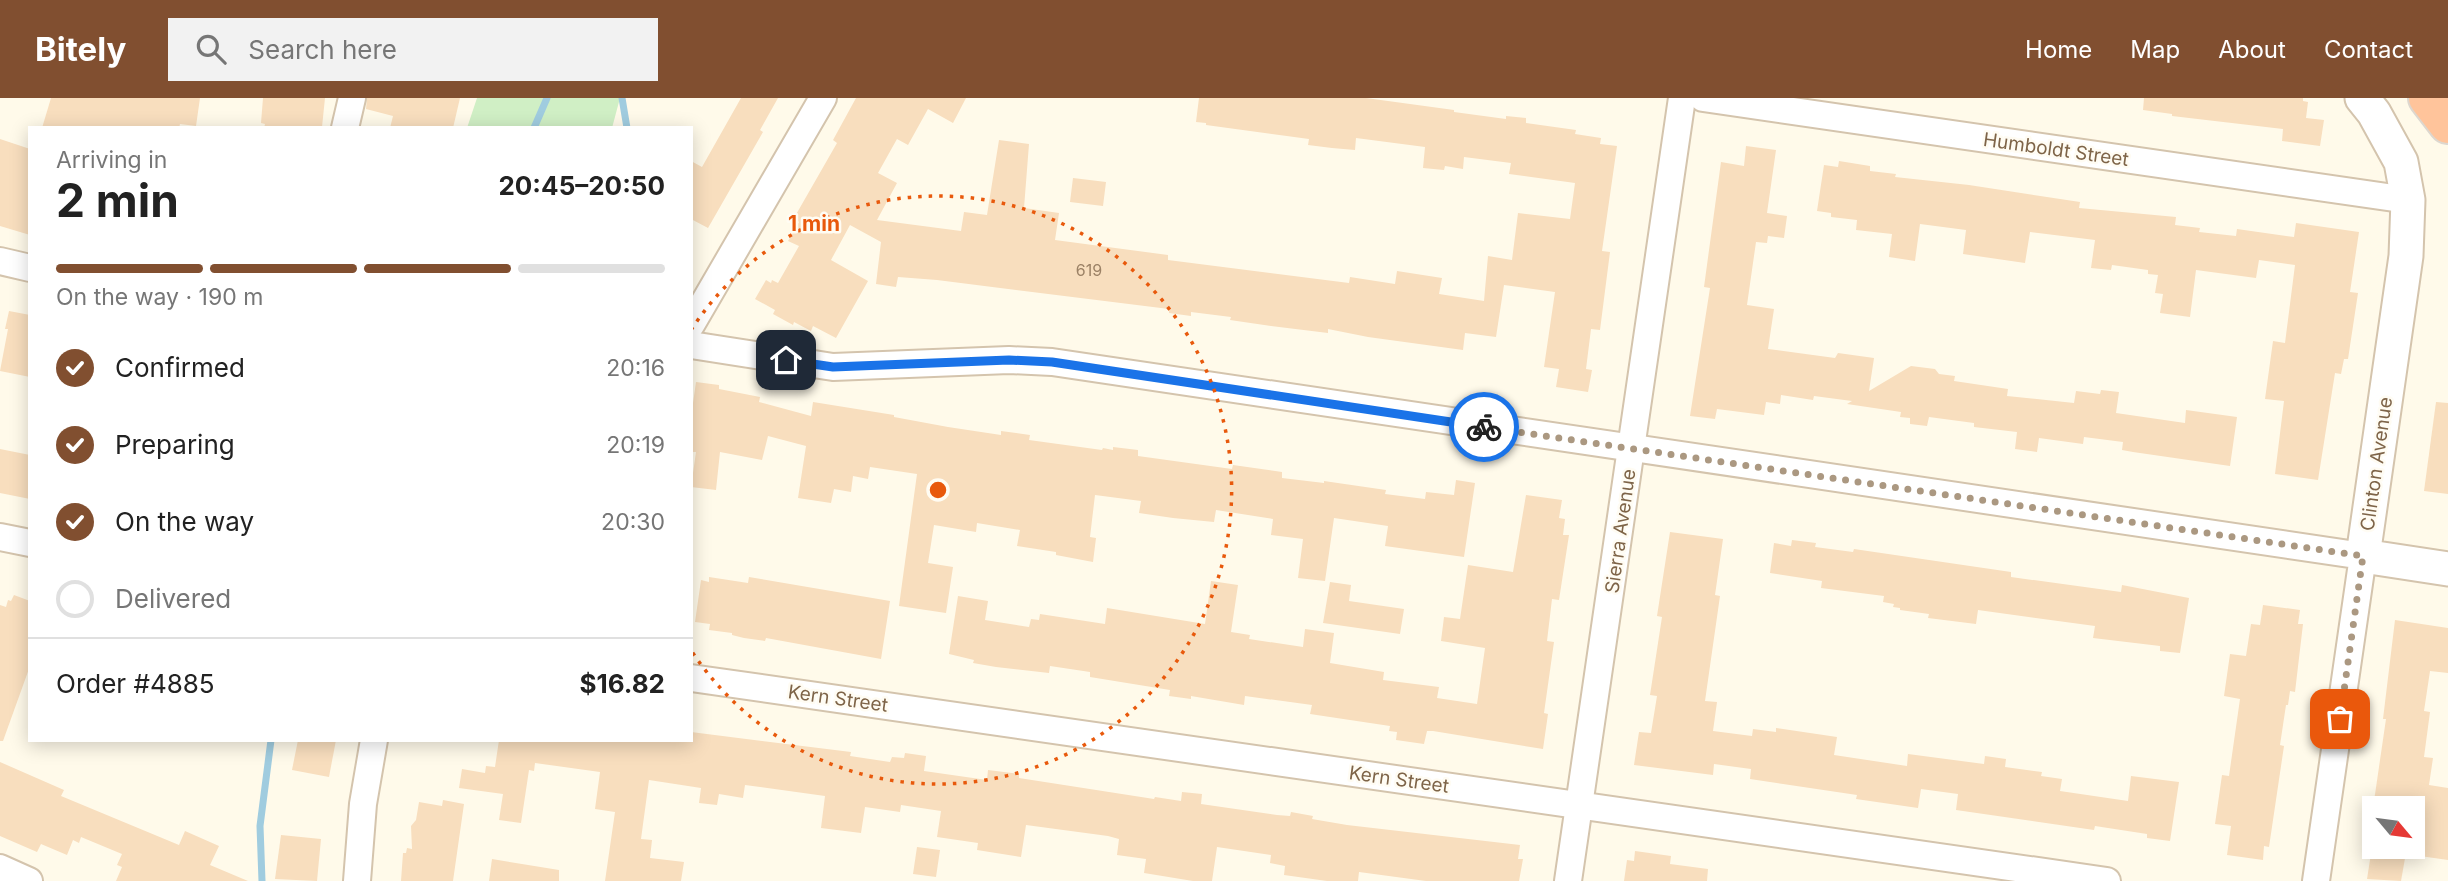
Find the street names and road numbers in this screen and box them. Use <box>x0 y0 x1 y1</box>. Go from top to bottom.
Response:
street label: Humboldt Street <box>1982 128 2130 171</box>
street label: Clinton Avenue <box>2356 396 2397 533</box>
street label: Sierra Avenue <box>1600 467 1641 595</box>
street label: Kern Street <box>786 680 889 717</box>
street label: Kern Street <box>1347 761 1450 798</box>

